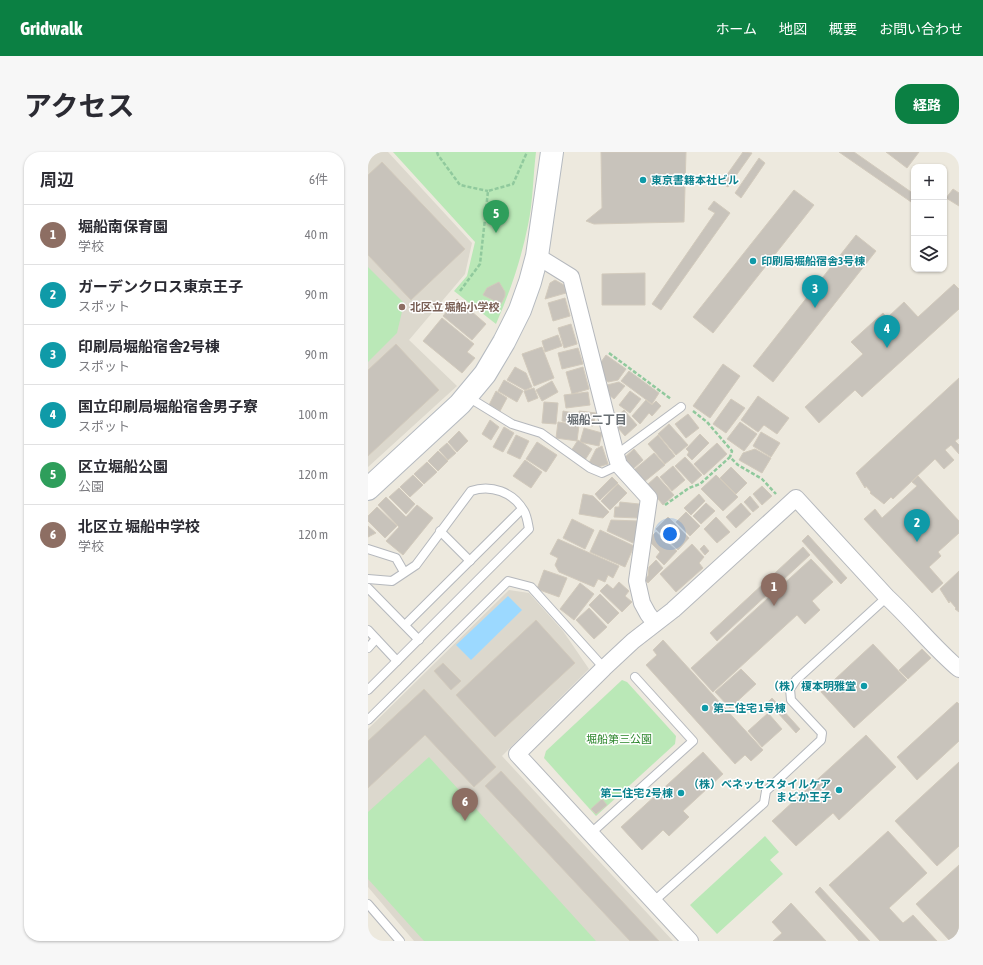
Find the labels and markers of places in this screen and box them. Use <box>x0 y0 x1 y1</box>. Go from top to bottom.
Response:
place label: 東京書籍本社ビル <box>651 174 739 186</box>
marker: 東京書籍本社ビル <box>638 175 648 185</box>
pin: 5 <box>483 200 509 233</box>
place label: 印刷局堀船宿舎3号棟 <box>761 255 865 267</box>
marker: 印刷局堀船宿舎3号棟 <box>748 256 758 266</box>
pin: 3 <box>802 275 828 308</box>
place label: 北区立 堀船小学校 <box>410 301 500 313</box>
marker: 北区立 堀船小学校 <box>397 302 407 312</box>
pin: 4 <box>874 315 900 348</box>
pin: 2 <box>904 509 930 542</box>
pin: 1 <box>761 573 787 606</box>
place label: （株）榎本明雅堂 <box>768 680 856 692</box>
marker: （株）榎本明雅堂 <box>859 681 869 691</box>
place label: 第二住宅 1号棟 <box>713 702 786 714</box>
marker: 第二住宅 1号棟 <box>700 703 710 713</box>
place label: （株）ベネッセスタイルケア まどか王子 <box>688 778 831 803</box>
marker: （株）ベネッセスタイルケア まどか王子 <box>834 785 844 795</box>
place label: 第二住宅 2号棟 <box>600 787 673 799</box>
pin: 6 <box>452 788 478 821</box>
marker: 第二住宅 2号棟 <box>676 788 686 798</box>

